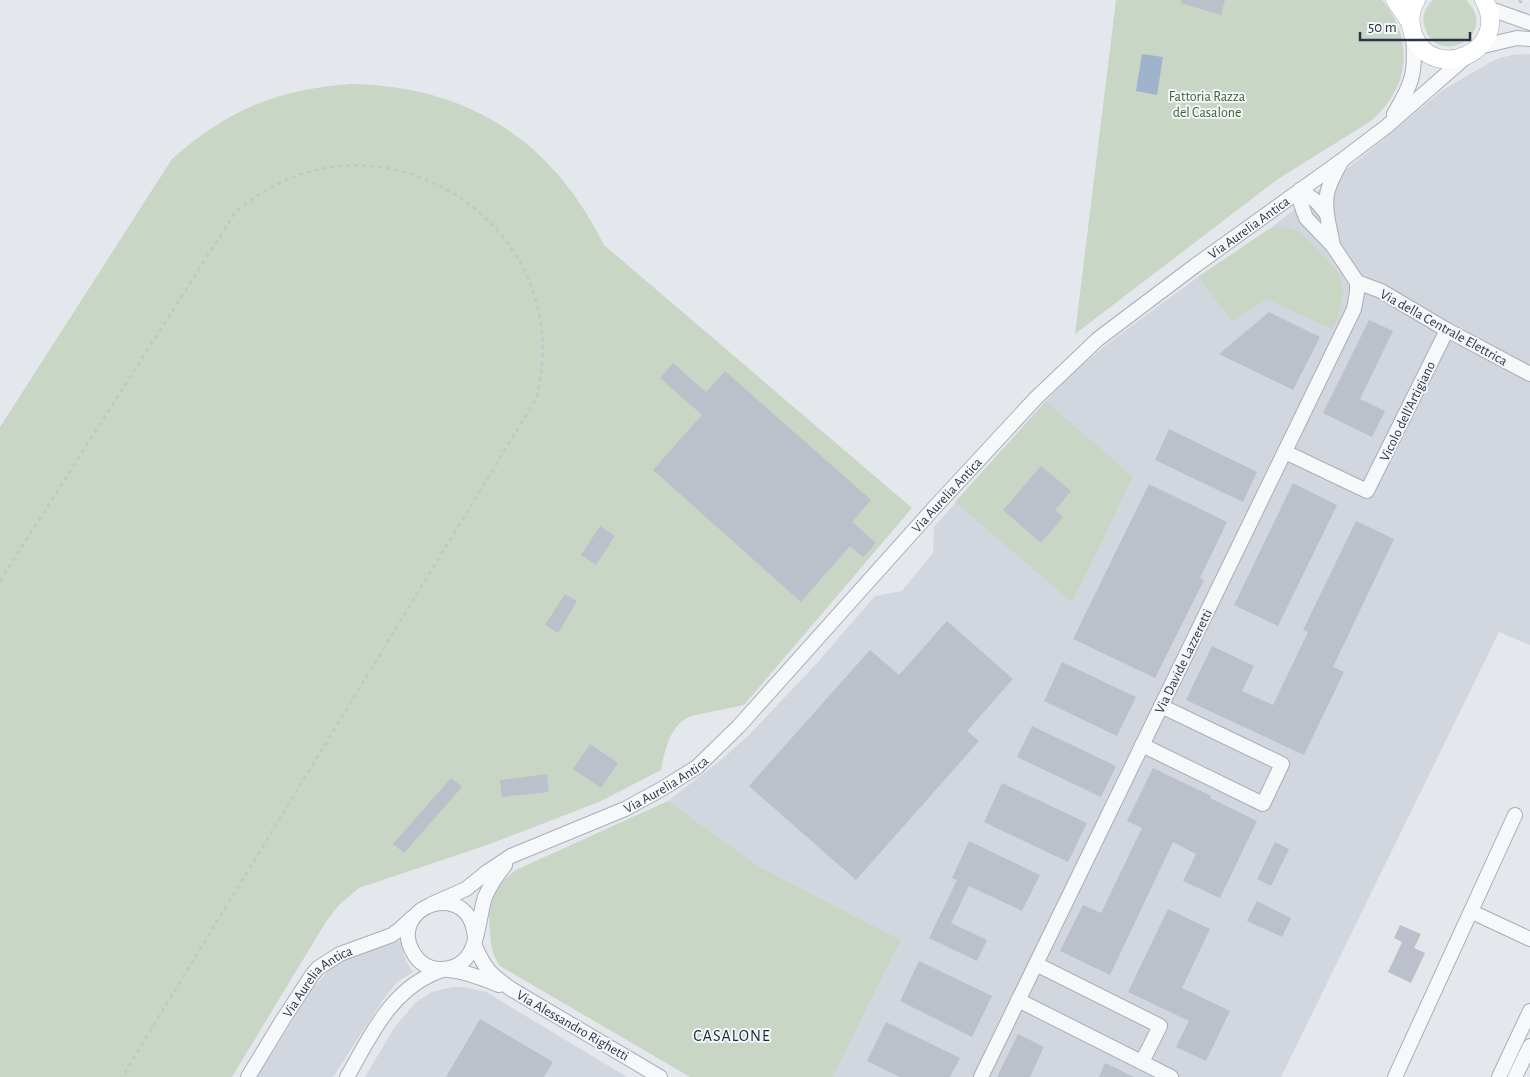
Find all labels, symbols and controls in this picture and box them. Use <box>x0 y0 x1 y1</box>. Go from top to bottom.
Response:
scale bar <box>1360 10 1470 42</box>
text: 50 m <box>1368 20 1397 35</box>
park label: Fattoria Razza del Casalone <box>1169 90 1246 120</box>
street label: Via Aurelia Antica <box>1206 194 1293 262</box>
street label: Via della Centrale Elettrica <box>1378 287 1510 369</box>
street label: Vicolo dell'Artigiano <box>1378 359 1438 464</box>
street label: Via Aurelia Antica <box>909 455 985 536</box>
street label: Via Davide Lazzeretti <box>1153 607 1215 716</box>
street label: Via Aurelia Antica <box>622 754 712 816</box>
street label: Via Aurelia Antica <box>280 944 355 1020</box>
street label: Via Alessandro Righetti <box>514 988 631 1064</box>
district label: CASALONE <box>693 1028 771 1044</box>

